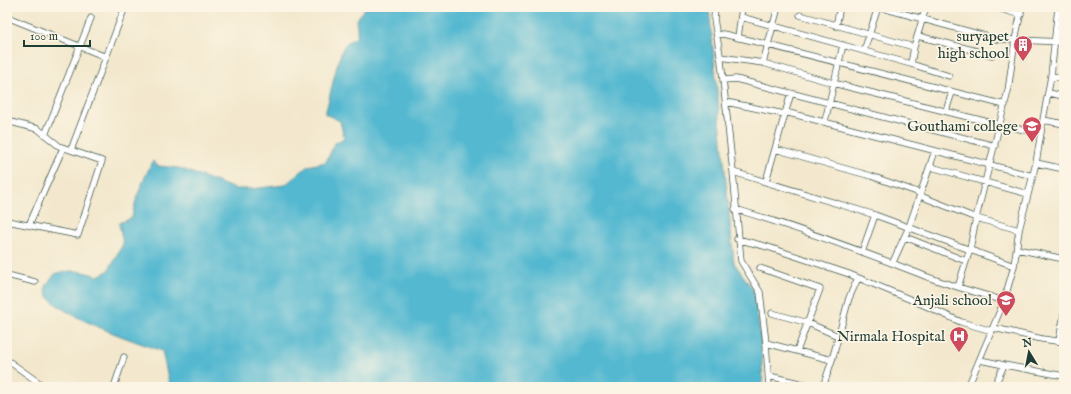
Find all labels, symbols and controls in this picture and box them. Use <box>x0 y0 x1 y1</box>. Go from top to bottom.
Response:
scale bar <box>24 22 90 48</box>
place label: suryapet high school <box>938 27 1010 63</box>
text: 100 m <box>30 29 58 44</box>
building icon: suryapet high school <box>1012 34 1034 62</box>
school or university icon: Gouthami college <box>1021 115 1043 143</box>
place label: Gouthami college <box>907 117 1018 136</box>
school or university icon: Anjali school <box>995 289 1017 317</box>
place label: Anjali school <box>912 291 993 310</box>
hospital icon: Nirmala Hospital <box>948 325 970 353</box>
place label: Nirmala Hospital <box>837 327 946 346</box>
north arrow <box>1009 332 1049 372</box>
text: N <box>1021 335 1034 351</box>

